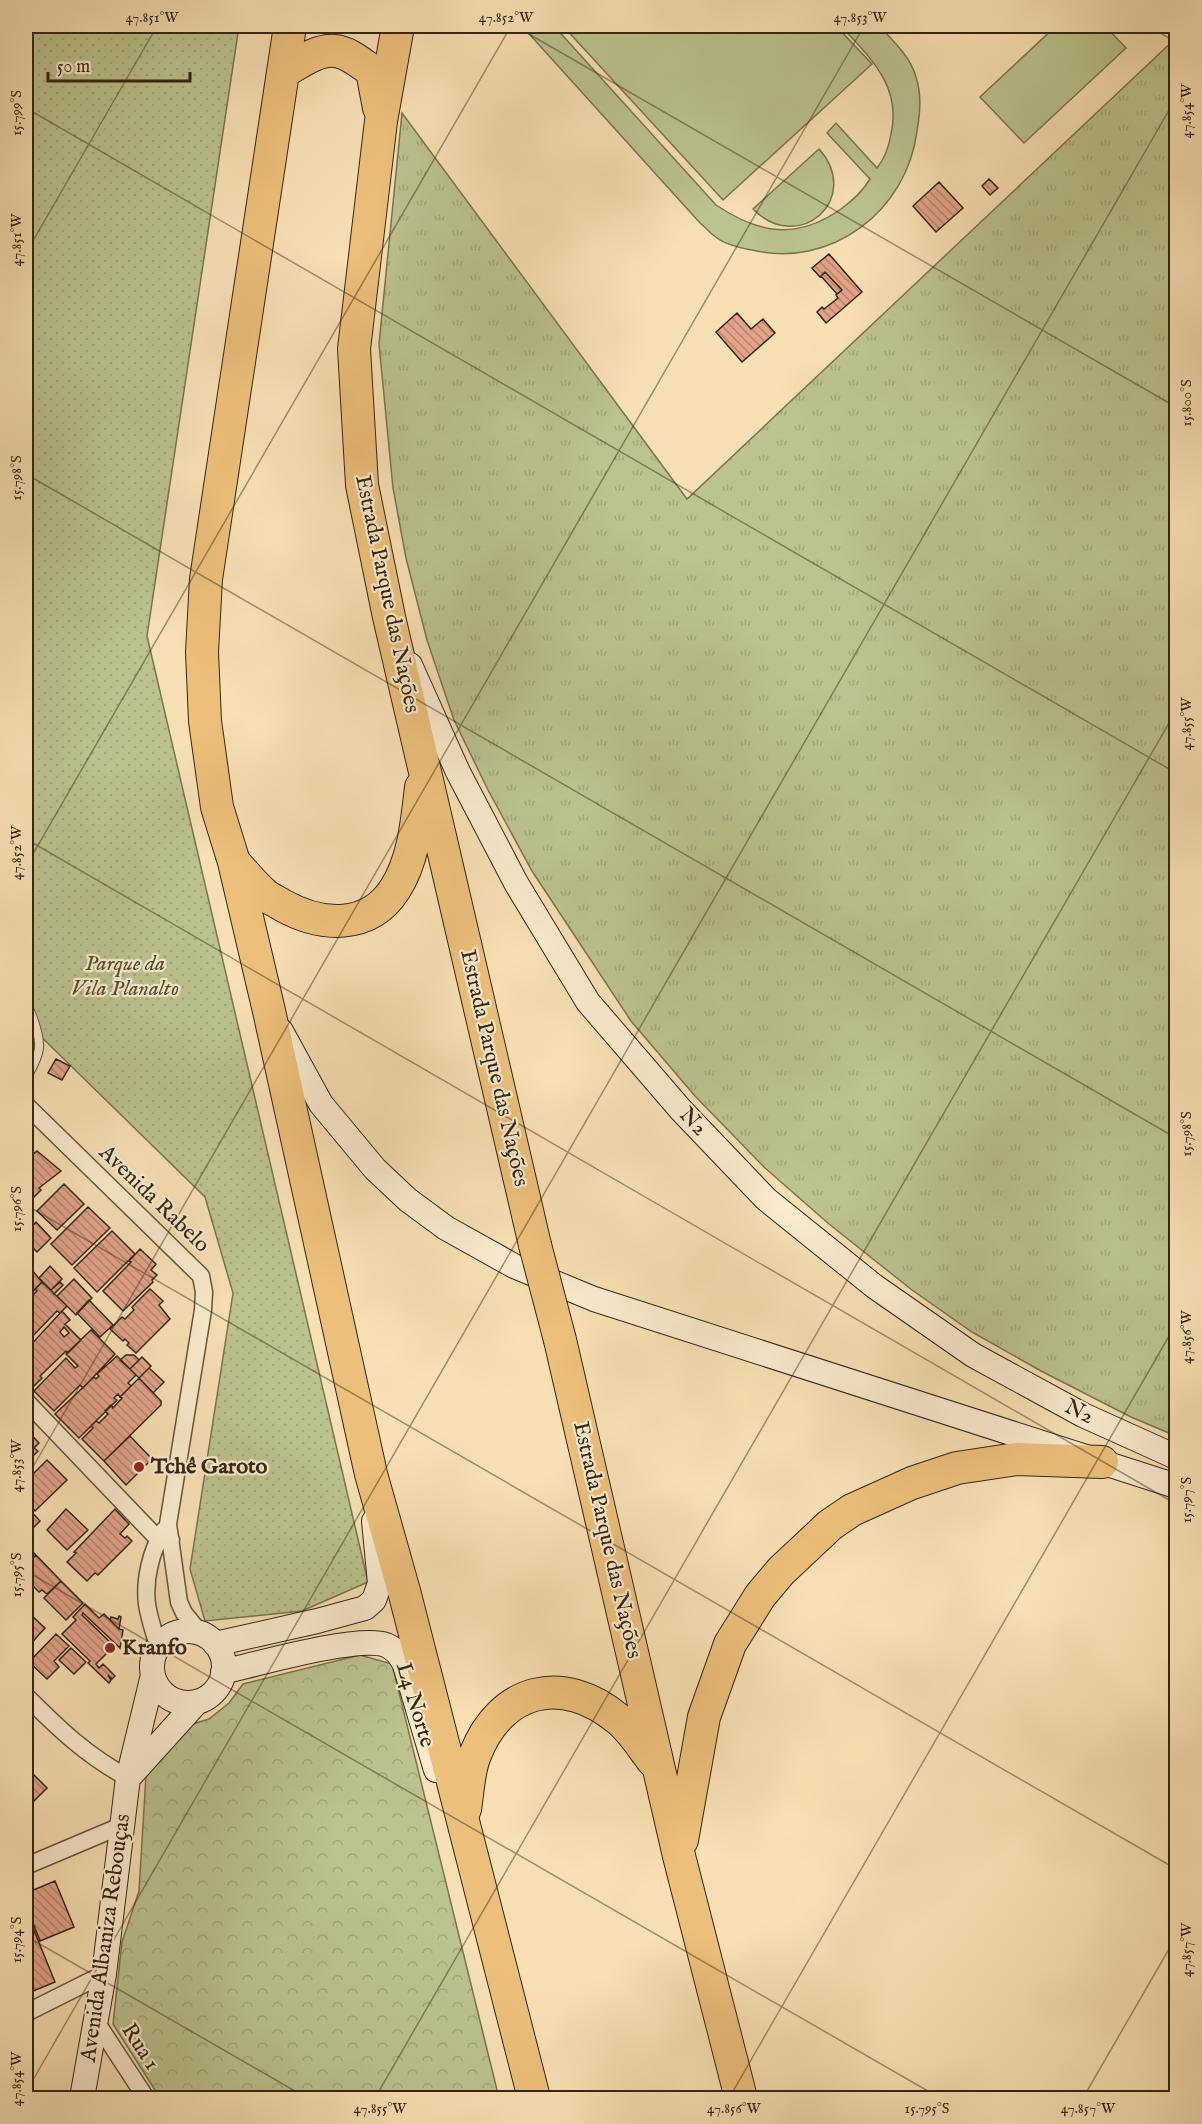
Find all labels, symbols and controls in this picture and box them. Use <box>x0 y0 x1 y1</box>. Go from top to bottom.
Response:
text: 47.851°W <box>125 8 179 27</box>
text: 47.852°W <box>479 8 534 27</box>
text: 47.853°W <box>833 8 887 27</box>
scale bar <box>48 45 190 83</box>
text: 50 m <box>57 56 90 79</box>
text: 47.854°W <box>1177 83 1196 138</box>
text: 15.799°S <box>7 90 26 136</box>
text: 47.851°W <box>7 213 26 267</box>
text: 15.800°S <box>1177 379 1196 427</box>
text: 15.798°S <box>7 455 26 501</box>
street label: Estrada Parque das Nações <box>348 473 426 715</box>
text: 47.855°W <box>1177 697 1196 750</box>
text: 47.852°W <box>7 825 26 880</box>
street label: Estrada Parque das Nações <box>453 947 535 1189</box>
park label: Parque da Vila Planalto <box>71 950 179 1003</box>
street label: N2 <box>673 1102 713 1142</box>
text: 15.798°S <box>1177 1111 1196 1157</box>
street label: Avenida Rabelo <box>92 1138 215 1259</box>
text: 15.796°S <box>7 1186 26 1232</box>
text: 47.856°W <box>1177 1309 1196 1364</box>
street label: N2 <box>1060 1393 1098 1431</box>
street label: Estrada Parque das Nações <box>566 1419 648 1661</box>
text: 47.853°W <box>7 1439 26 1493</box>
place label: Tchê Garoto <box>150 1453 268 1481</box>
marker: Tchê Garoto <box>132 1460 146 1474</box>
text: 15.797°S <box>1177 1477 1196 1523</box>
text: 15.795°S <box>7 1553 26 1597</box>
place label: Kranfo <box>122 1634 187 1662</box>
marker: Kranfo <box>103 1641 117 1655</box>
street label: L4 Norte <box>389 1659 441 1751</box>
street label: Avenida Albaniza Rebouças <box>75 1812 137 2065</box>
text: 15.794°S <box>7 1917 26 1963</box>
text: 47.857°W <box>1177 1922 1196 1977</box>
street label: Rua 1 <box>114 2018 166 2076</box>
text: 47.854°W <box>7 2051 26 2106</box>
text: 47.855°W <box>354 2099 407 2118</box>
text: 47.856°W <box>707 2099 762 2118</box>
text: 15.795°S <box>905 2099 949 2118</box>
text: 47.857°W <box>1061 2099 1116 2118</box>

